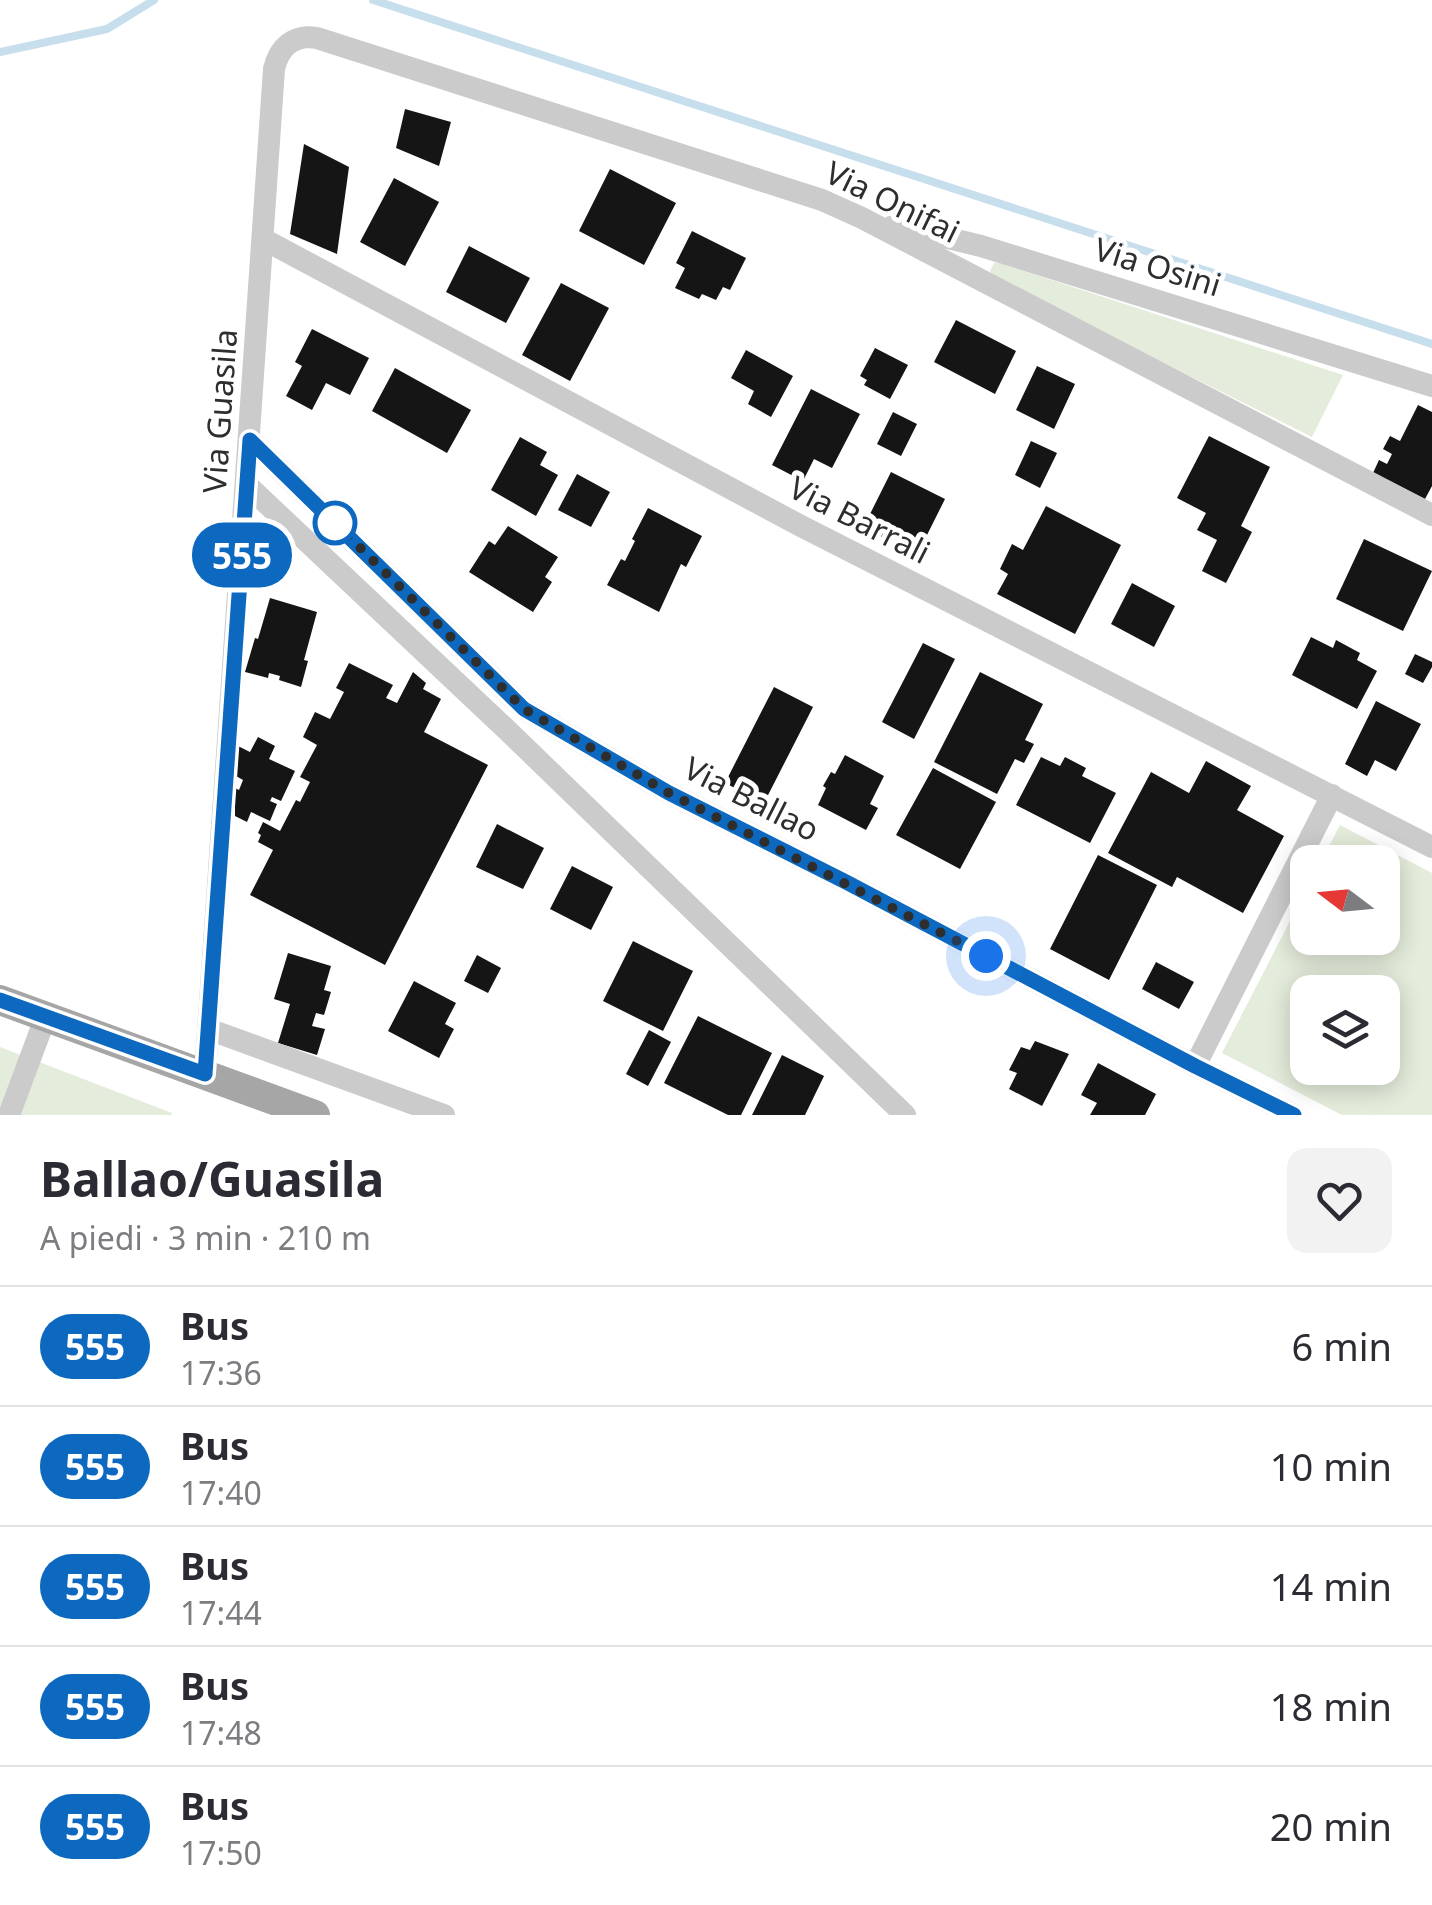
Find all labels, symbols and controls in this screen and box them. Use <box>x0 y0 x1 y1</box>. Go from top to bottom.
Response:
street label: Via Onifai <box>819 150 967 252</box>
street label: Via Osini <box>1089 226 1227 306</box>
street label: Via Guasila <box>192 327 246 495</box>
street label: Via Barrali <box>782 465 938 573</box>
unlabelled marker <box>314 502 356 544</box>
line badge: 555 <box>184 522 300 588</box>
text: 555 <box>212 532 272 579</box>
street label: Via Ballao <box>677 746 827 850</box>
north arrow <box>1290 845 1400 955</box>
map controls <box>1290 845 1400 1085</box>
your location <box>961 931 1011 981</box>
button: layers <box>1290 975 1400 1085</box>
text: Ballao/Guasila <box>40 1146 384 1211</box>
button: heart <box>1287 1148 1392 1253</box>
text: A piedi · 3 min · 210 m <box>40 1216 371 1259</box>
text: Bus <box>180 1299 249 1351</box>
text: 6 min <box>1292 1320 1392 1372</box>
text: 555 <box>65 1323 125 1370</box>
text: 17:36 <box>180 1351 262 1394</box>
text: Bus <box>180 1419 249 1471</box>
text: 10 min <box>1270 1440 1392 1492</box>
text: 555 <box>65 1443 125 1490</box>
text: 17:40 <box>180 1471 262 1514</box>
text: Bus <box>180 1539 249 1591</box>
text: 14 min <box>1270 1560 1392 1612</box>
text: 555 <box>65 1563 125 1610</box>
text: 17:44 <box>180 1591 262 1634</box>
text: Bus <box>180 1659 249 1711</box>
text: 18 min <box>1270 1680 1392 1732</box>
text: 555 <box>65 1683 125 1730</box>
text: 17:48 <box>180 1711 262 1754</box>
text: Bus <box>180 1779 249 1831</box>
text: 20 min <box>1270 1800 1392 1852</box>
text: 555 <box>65 1803 125 1850</box>
text: 17:50 <box>180 1831 262 1874</box>

